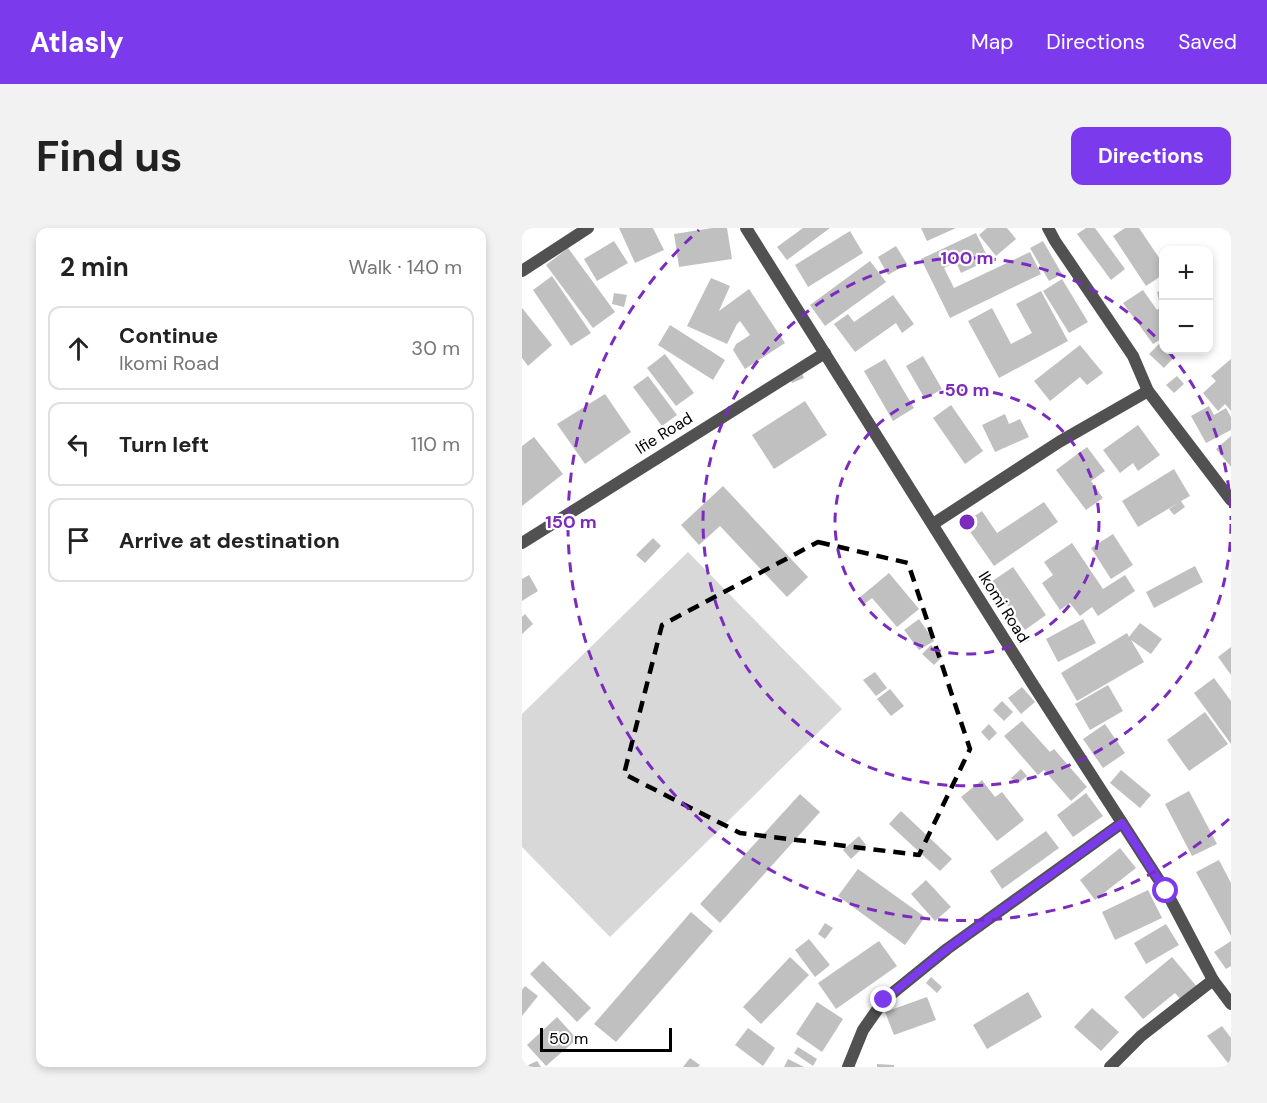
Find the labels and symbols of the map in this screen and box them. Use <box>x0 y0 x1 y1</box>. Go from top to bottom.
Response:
text: 100 m <box>940 246 994 270</box>
text: 50 m <box>944 378 990 402</box>
street label: Ifie Road <box>632 407 696 459</box>
text: 150 m <box>545 510 597 534</box>
centre of rings <box>957 512 977 532</box>
street label: Ikomi Road <box>974 567 1034 647</box>
route start <box>1152 877 1178 903</box>
route end <box>870 986 896 1012</box>
scale bar <box>540 1025 672 1052</box>

